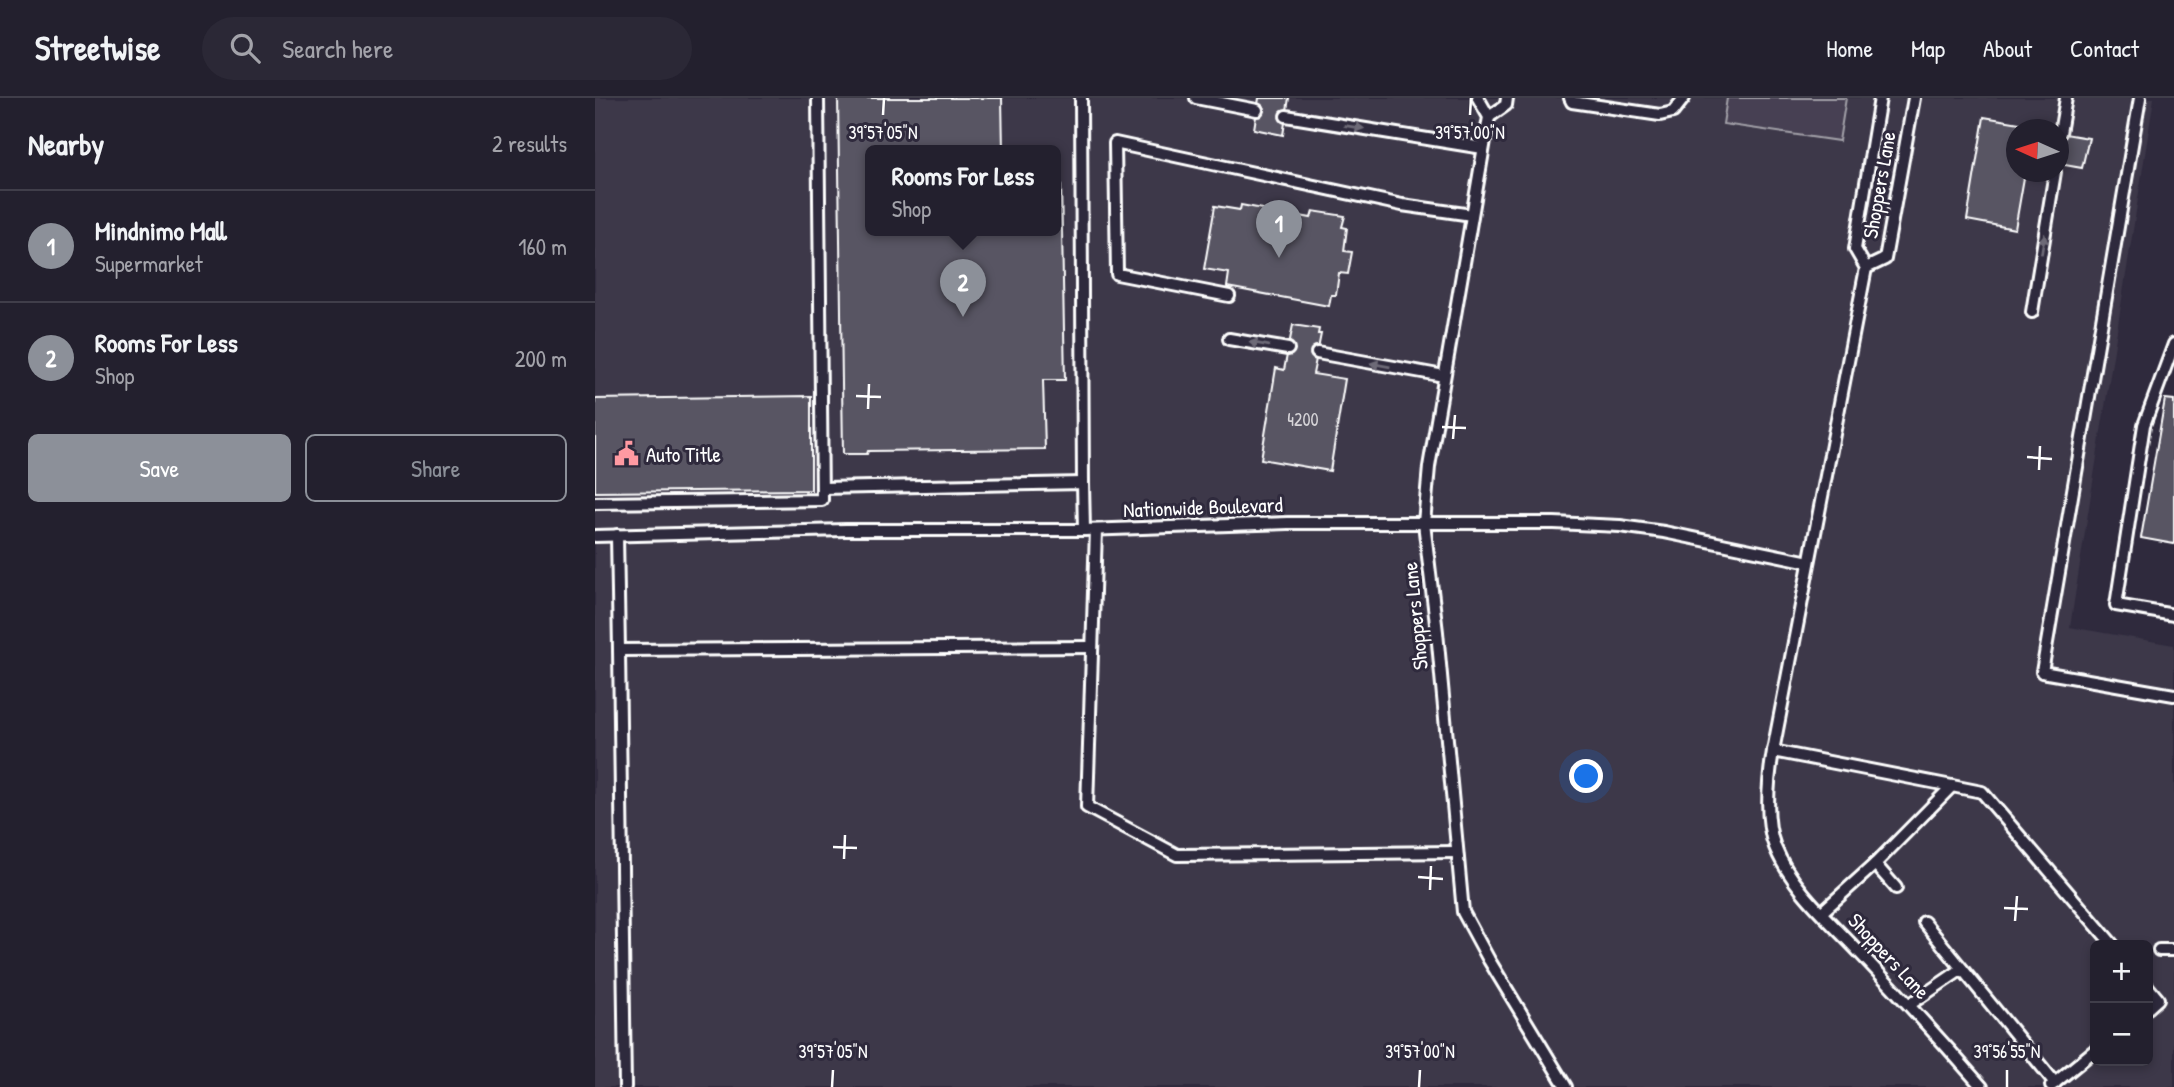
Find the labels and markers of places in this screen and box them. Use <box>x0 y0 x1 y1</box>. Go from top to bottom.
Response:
pin: 1 <box>1256 200 1302 258</box>
pin: 2 <box>940 259 986 317</box>
public building icon: Auto Title <box>612 440 640 468</box>
place label: Auto Title <box>646 440 721 469</box>

